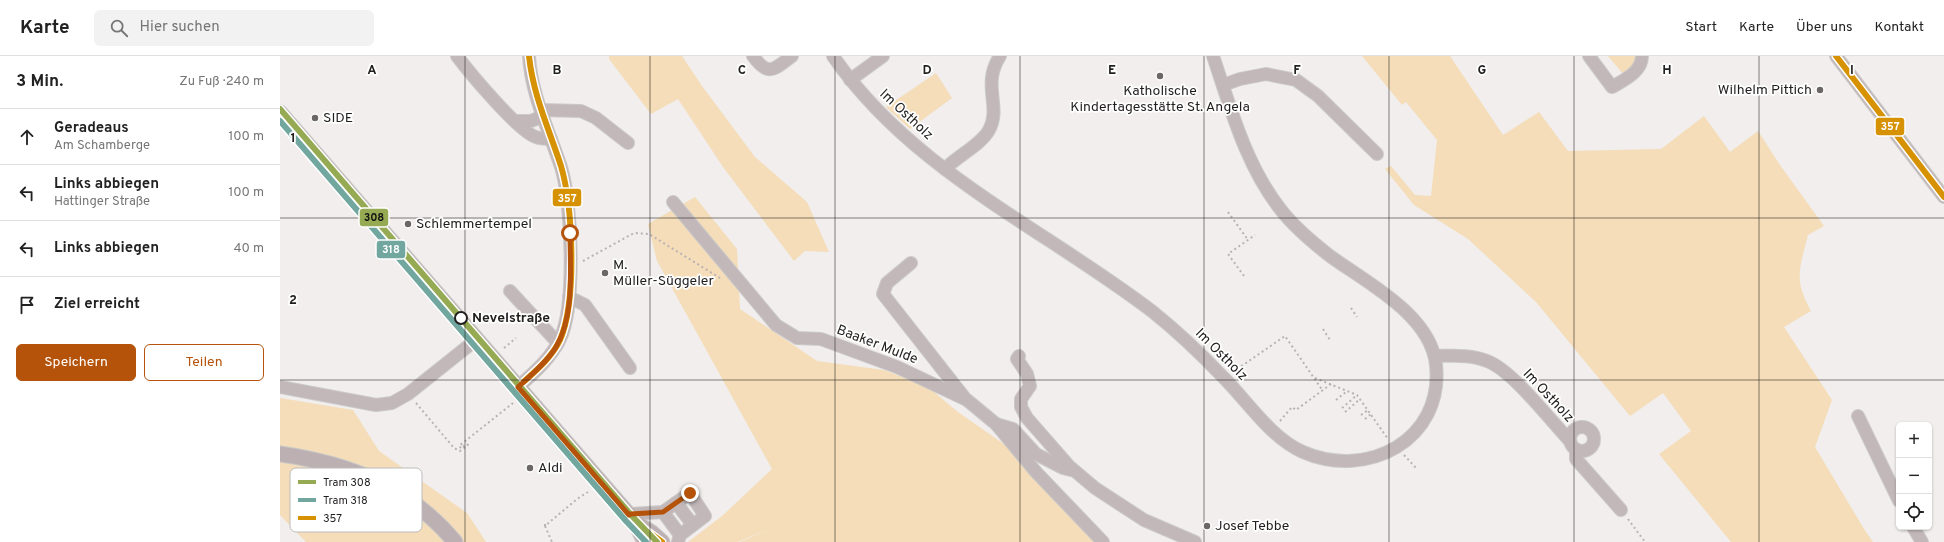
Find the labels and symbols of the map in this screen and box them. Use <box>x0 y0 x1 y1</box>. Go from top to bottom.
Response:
text: A <box>367 63 377 79</box>
text: B <box>553 63 562 79</box>
text: C <box>738 63 746 79</box>
text: D <box>922 63 932 79</box>
text: E <box>1108 63 1116 79</box>
text: F <box>1293 63 1301 79</box>
text: G <box>1478 63 1487 79</box>
text: H <box>1662 63 1672 79</box>
text: I <box>1850 63 1854 79</box>
marker: Katholische Kindertagesstätte St. Angela <box>1155 71 1165 81</box>
place label: Wilhelm Pittich <box>1718 82 1812 99</box>
place label: Katholische Kindertagesstätte St. Angela <box>1070 83 1250 116</box>
marker: Wilhelm Pittich <box>1815 85 1825 95</box>
street label: Im Ostholz <box>876 86 936 144</box>
place label: SIDE <box>323 110 353 127</box>
marker: SIDE <box>310 113 320 123</box>
line badge: 357 <box>1875 117 1905 136</box>
text: 357 <box>1880 120 1900 134</box>
text: 1 <box>290 131 296 147</box>
line badge: 357 <box>552 188 582 207</box>
text: 357 <box>557 192 577 206</box>
line badge: 308 <box>359 208 389 227</box>
text: 308 <box>364 211 384 225</box>
place label: Schlemmertempel <box>416 216 532 233</box>
marker: Schlemmertempel <box>403 219 413 229</box>
route start <box>561 224 579 242</box>
line badge: 318 <box>376 240 406 259</box>
text: 318 <box>382 243 400 257</box>
place label: M. Müller-Süggeler <box>613 257 714 290</box>
marker: M. Müller-Süggeler <box>600 268 610 278</box>
text: 2 <box>289 293 297 309</box>
place label: Nevelstraße <box>472 310 550 327</box>
marker: Nevelstraße <box>454 311 468 325</box>
street label: Baaker Mulde <box>834 322 920 368</box>
street label: Im Ostholz <box>1191 325 1251 385</box>
street label: Im Ostholz <box>1519 366 1577 426</box>
place label: Aldi <box>538 460 563 477</box>
marker: Aldi <box>525 463 535 473</box>
legend <box>290 468 422 532</box>
text: Tram 308 <box>323 476 371 490</box>
route end <box>681 484 699 502</box>
text: Tram 318 <box>323 494 368 508</box>
text: 357 <box>323 512 342 526</box>
place label: Josef Tebbe <box>1215 518 1289 535</box>
marker: Josef Tebbe <box>1202 521 1212 531</box>

